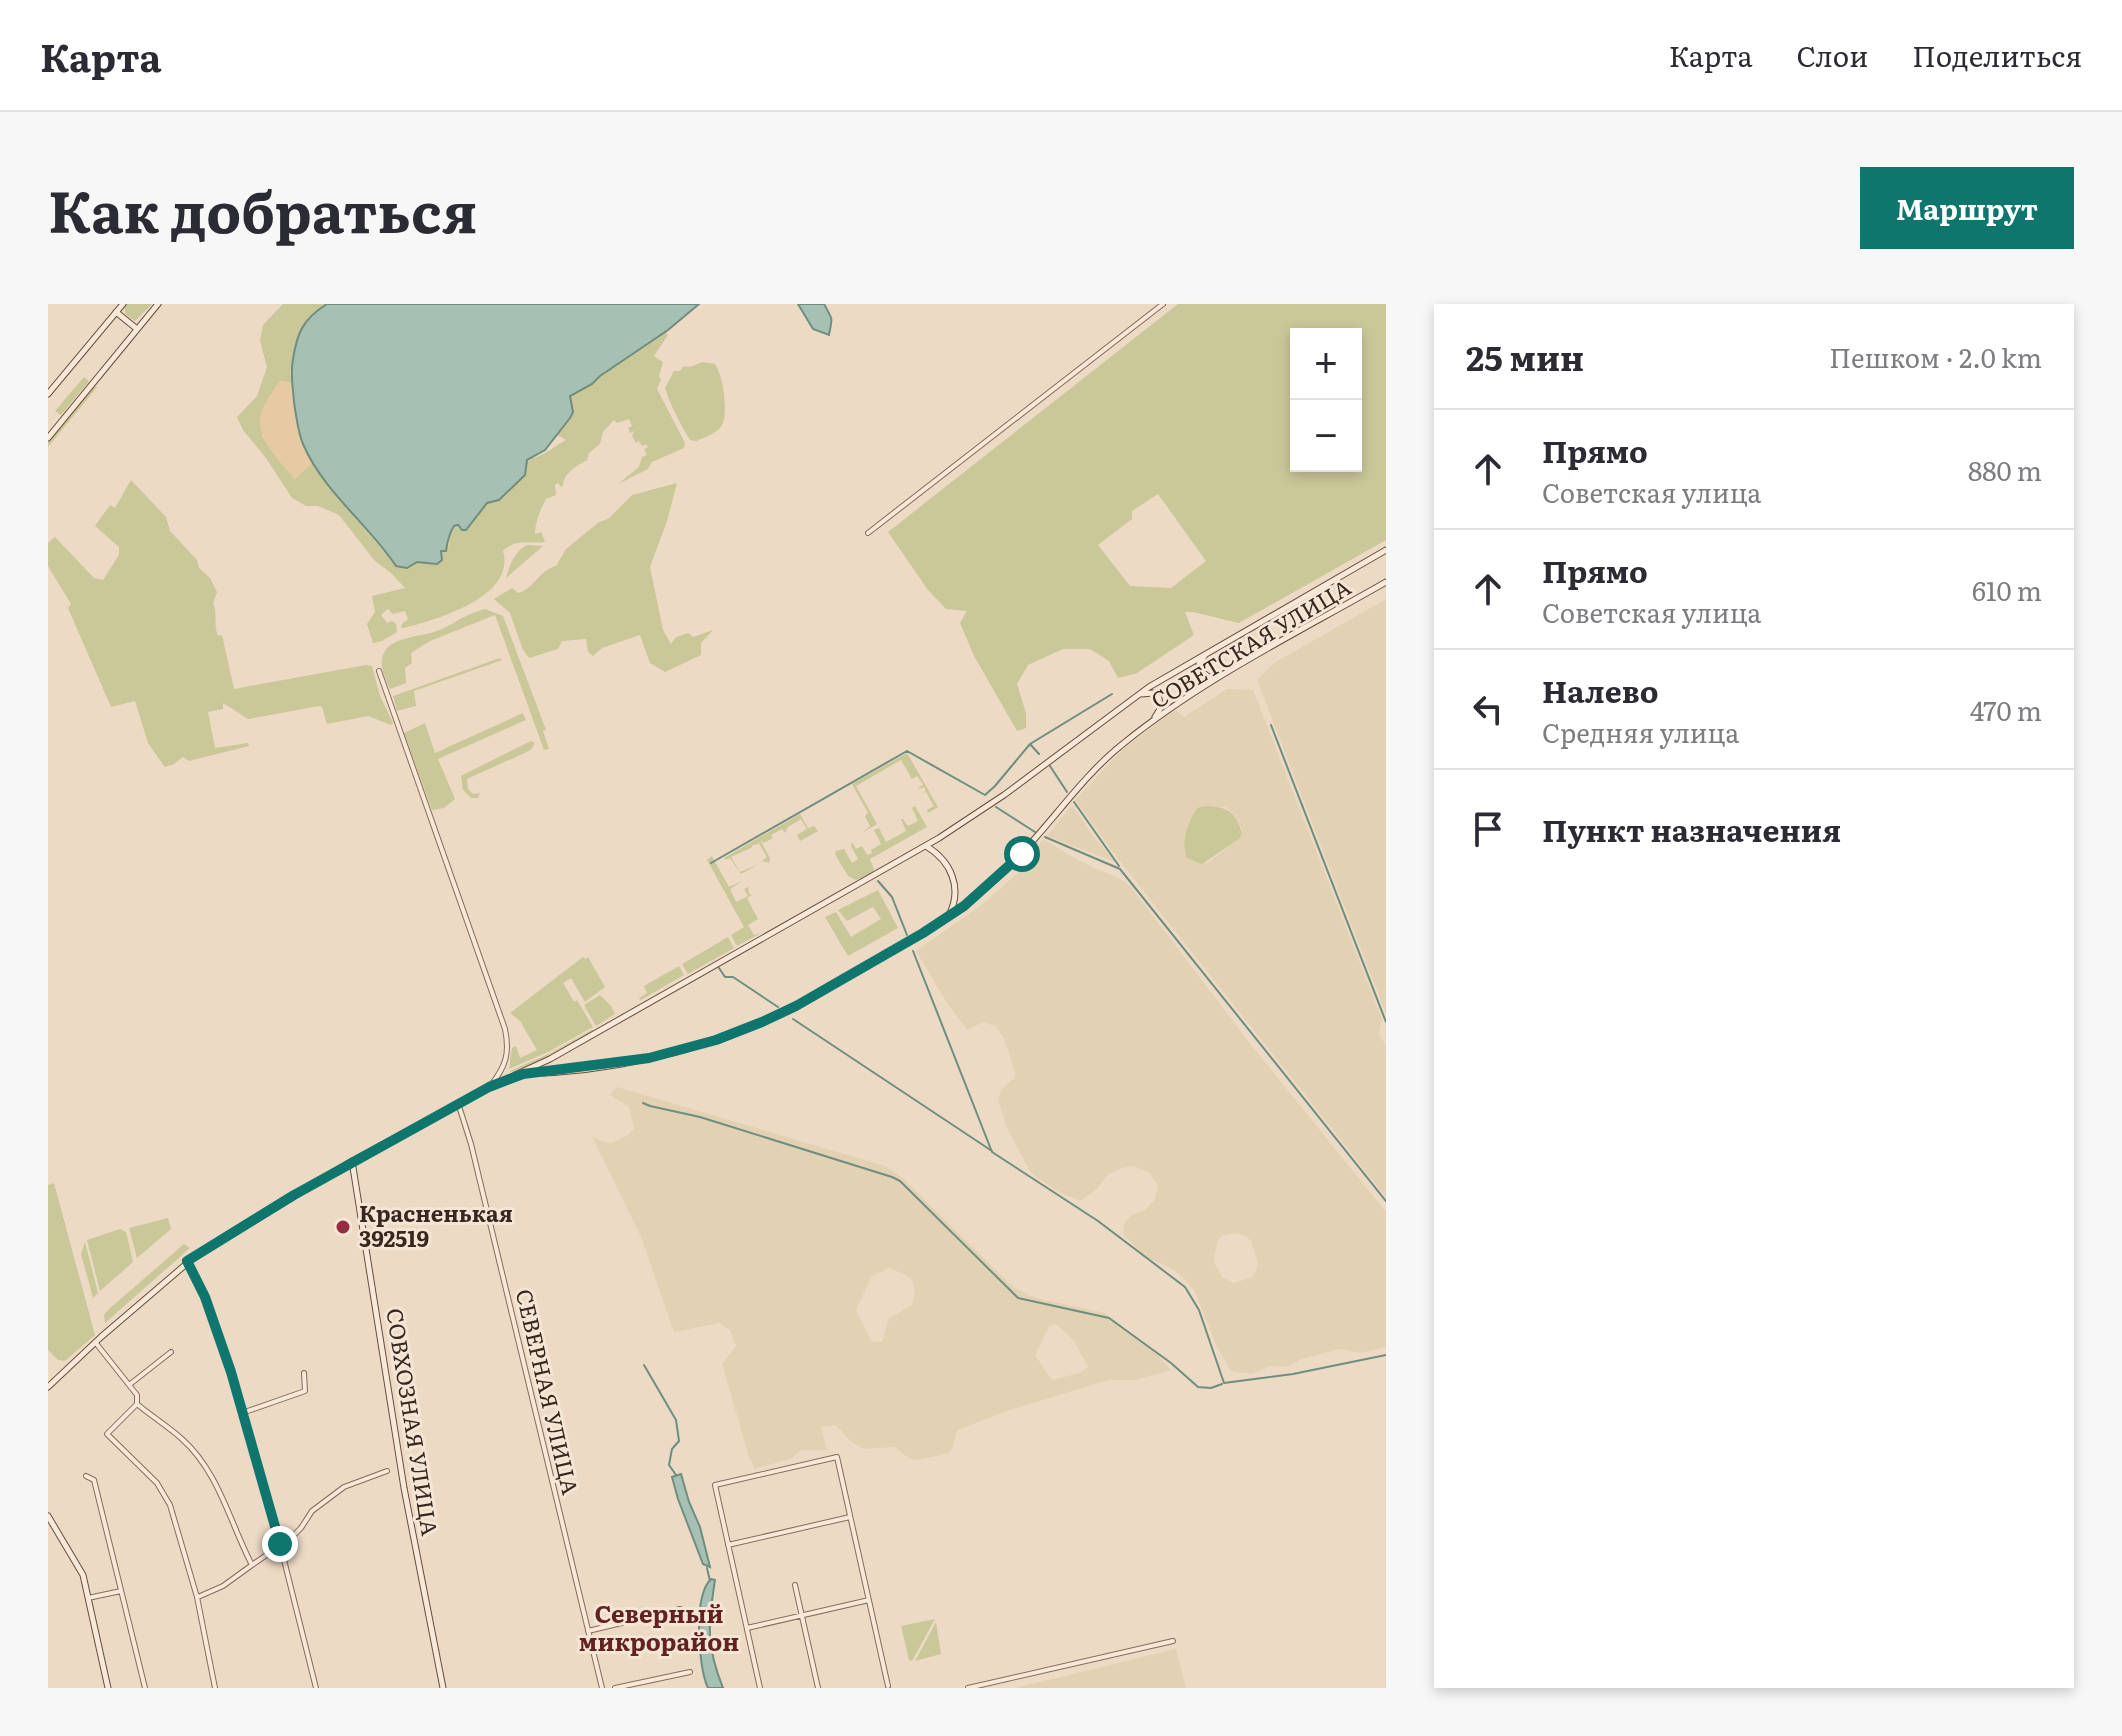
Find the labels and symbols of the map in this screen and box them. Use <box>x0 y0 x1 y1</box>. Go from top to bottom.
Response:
street label: СОВЕТСКАЯ УЛИЦА <box>1144 570 1356 716</box>
route start <box>1004 836 1040 872</box>
place label: Красненькая 392519 <box>359 1196 513 1254</box>
marker: Красненькая 392519 <box>334 1218 352 1236</box>
street label: СЕВЕРНАЯ УЛИЦА <box>509 1286 588 1498</box>
street label: СОВХОЗНАЯ УЛИЦА <box>379 1306 448 1538</box>
route end <box>262 1526 298 1562</box>
district label: Северный микрорайон <box>579 1595 739 1658</box>

